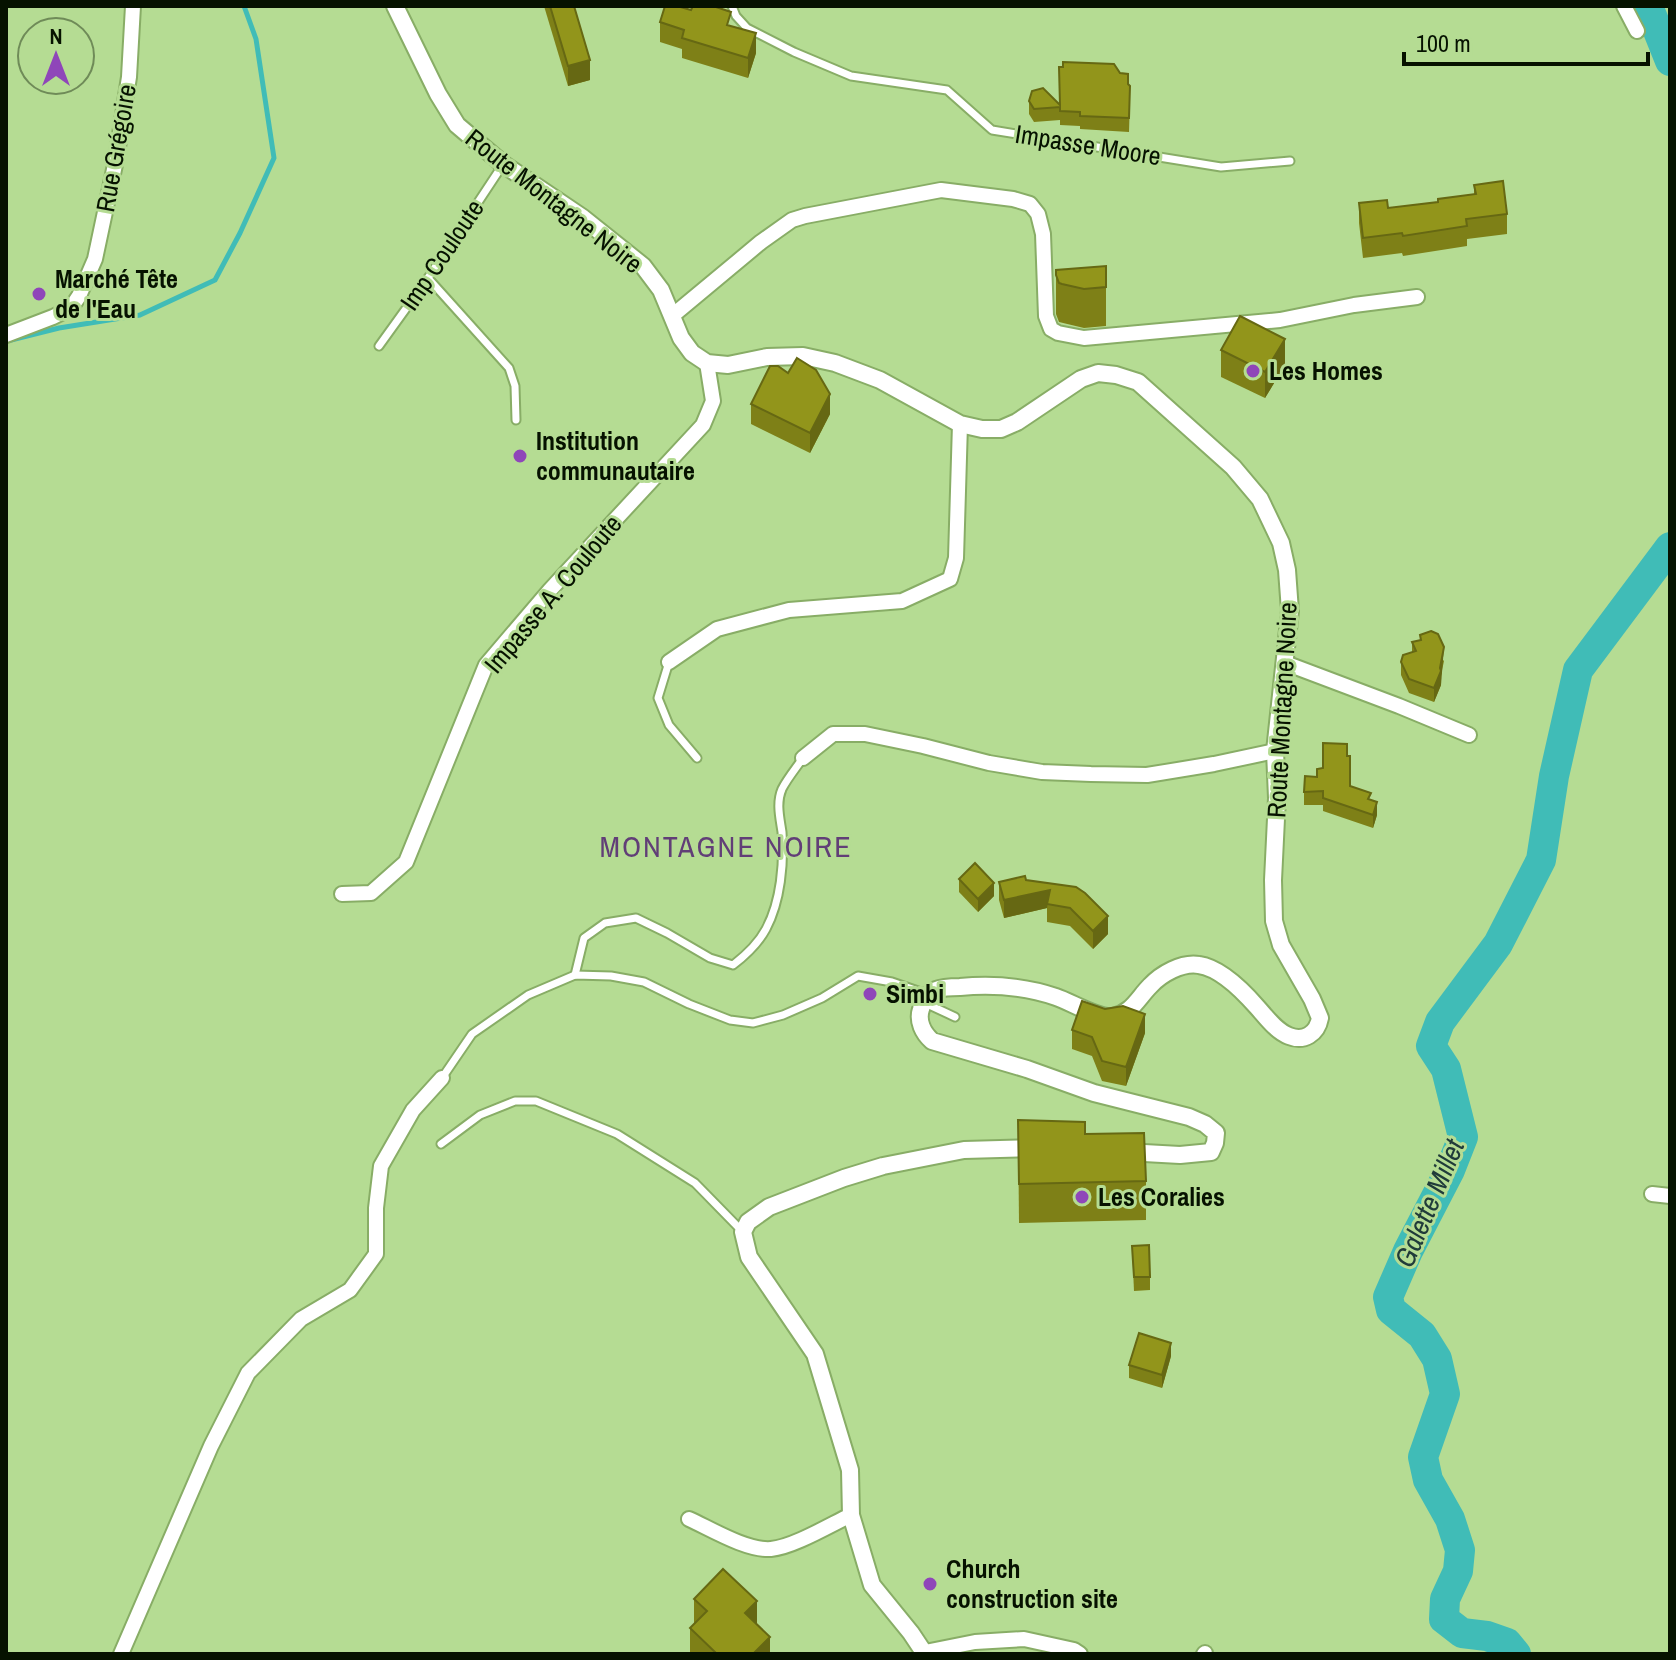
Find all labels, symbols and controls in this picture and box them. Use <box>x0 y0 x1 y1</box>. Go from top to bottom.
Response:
north arrow <box>16 16 96 96</box>
scale bar <box>1404 16 1648 66</box>
text: N <box>49 21 63 51</box>
text: 100 m <box>1416 27 1471 59</box>
street label: Rue Grégoire <box>87 81 144 215</box>
street label: Impasse Moore <box>1013 116 1163 173</box>
street label: Route Montagne Noire <box>459 120 650 281</box>
street label: Imp Couloute <box>392 192 492 317</box>
place label: Marché Tête de l'Eau <box>55 261 178 326</box>
marker: Marché Tête de l'Eau <box>30 285 48 303</box>
place label: Les Homes <box>1269 353 1383 388</box>
marker: Les Homes <box>1244 362 1262 380</box>
place label: Institution communautaire <box>536 423 695 488</box>
marker: Institution communautaire <box>511 447 529 465</box>
street label: Impasse A. Couloute <box>476 507 629 680</box>
street label: Route Montagne Noire <box>1258 601 1305 819</box>
district label: MONTAGNE NOIRE <box>599 826 853 866</box>
place label: Simbi <box>886 976 944 1011</box>
marker: Simbi <box>861 985 879 1003</box>
water label: Galette Millet <box>1385 1133 1473 1273</box>
place label: Les Coralies <box>1098 1179 1225 1214</box>
marker: Les Coralies <box>1073 1188 1091 1206</box>
place label: Church construction site <box>946 1551 1118 1616</box>
marker: Church construction site <box>921 1575 939 1593</box>

